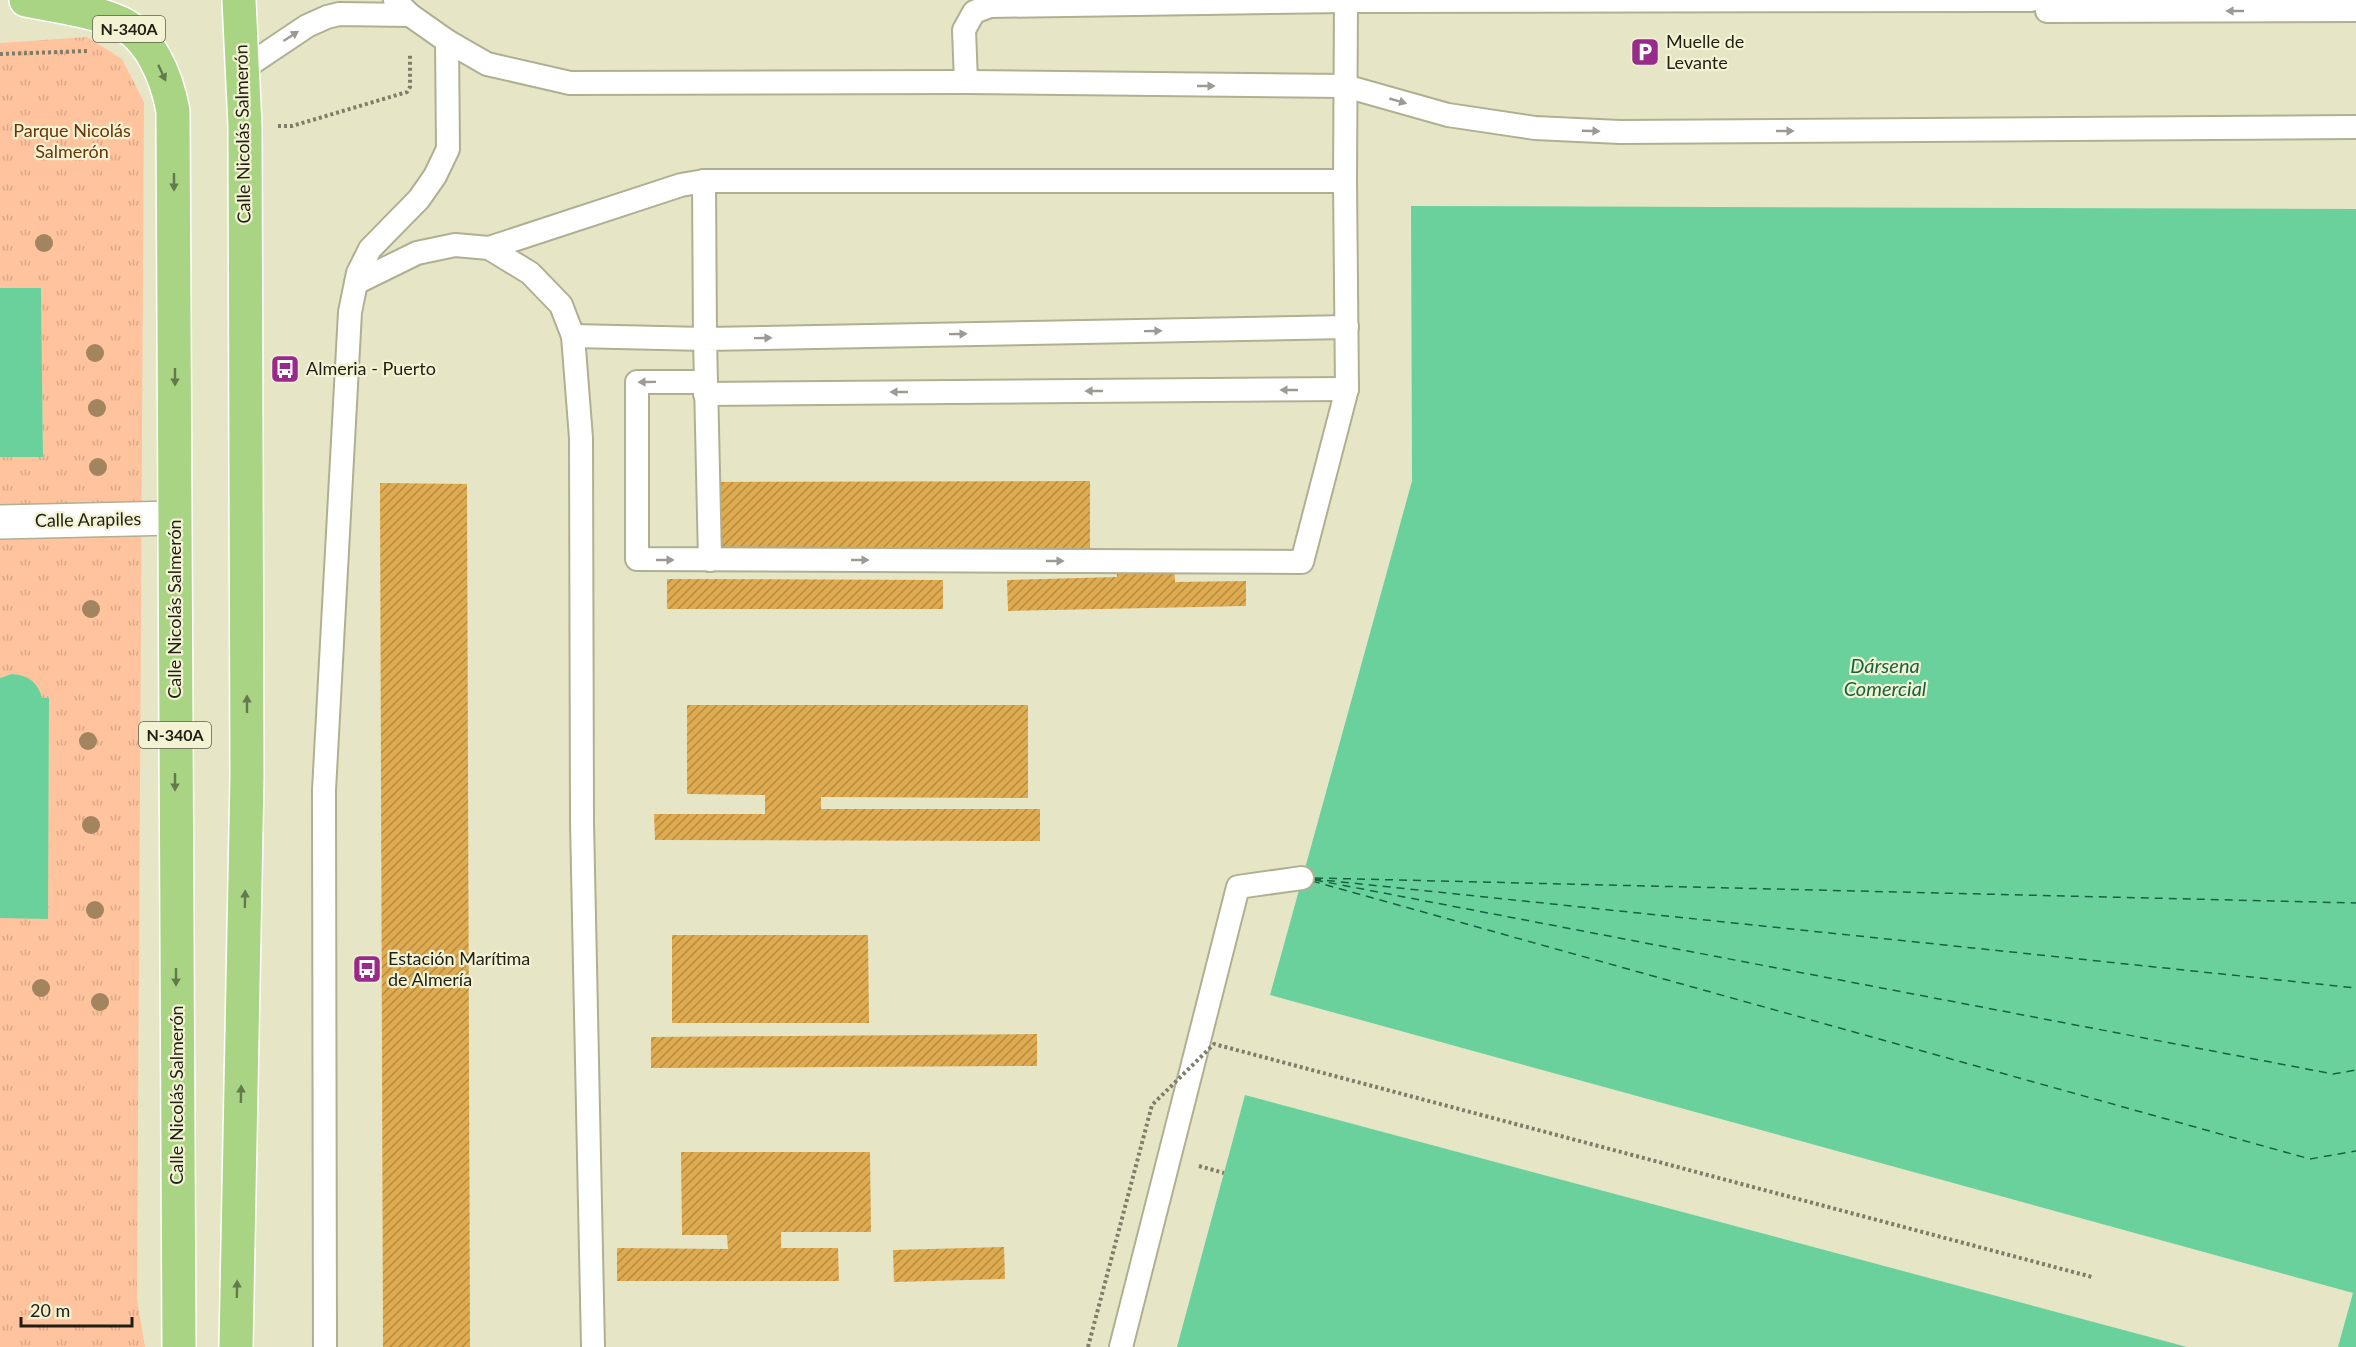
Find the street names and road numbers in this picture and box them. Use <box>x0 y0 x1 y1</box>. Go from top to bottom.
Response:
road number: N-340A <box>93 16 165 42</box>
street label: Calle Nicolás Salmerón <box>229 44 255 224</box>
street label: Calle Arapiles <box>35 507 142 531</box>
street label: Calle Nicolás Salmerón <box>163 519 185 699</box>
road number: N-340A <box>139 722 211 748</box>
street label: Calle Nicolás Salmerón <box>165 1005 187 1185</box>

